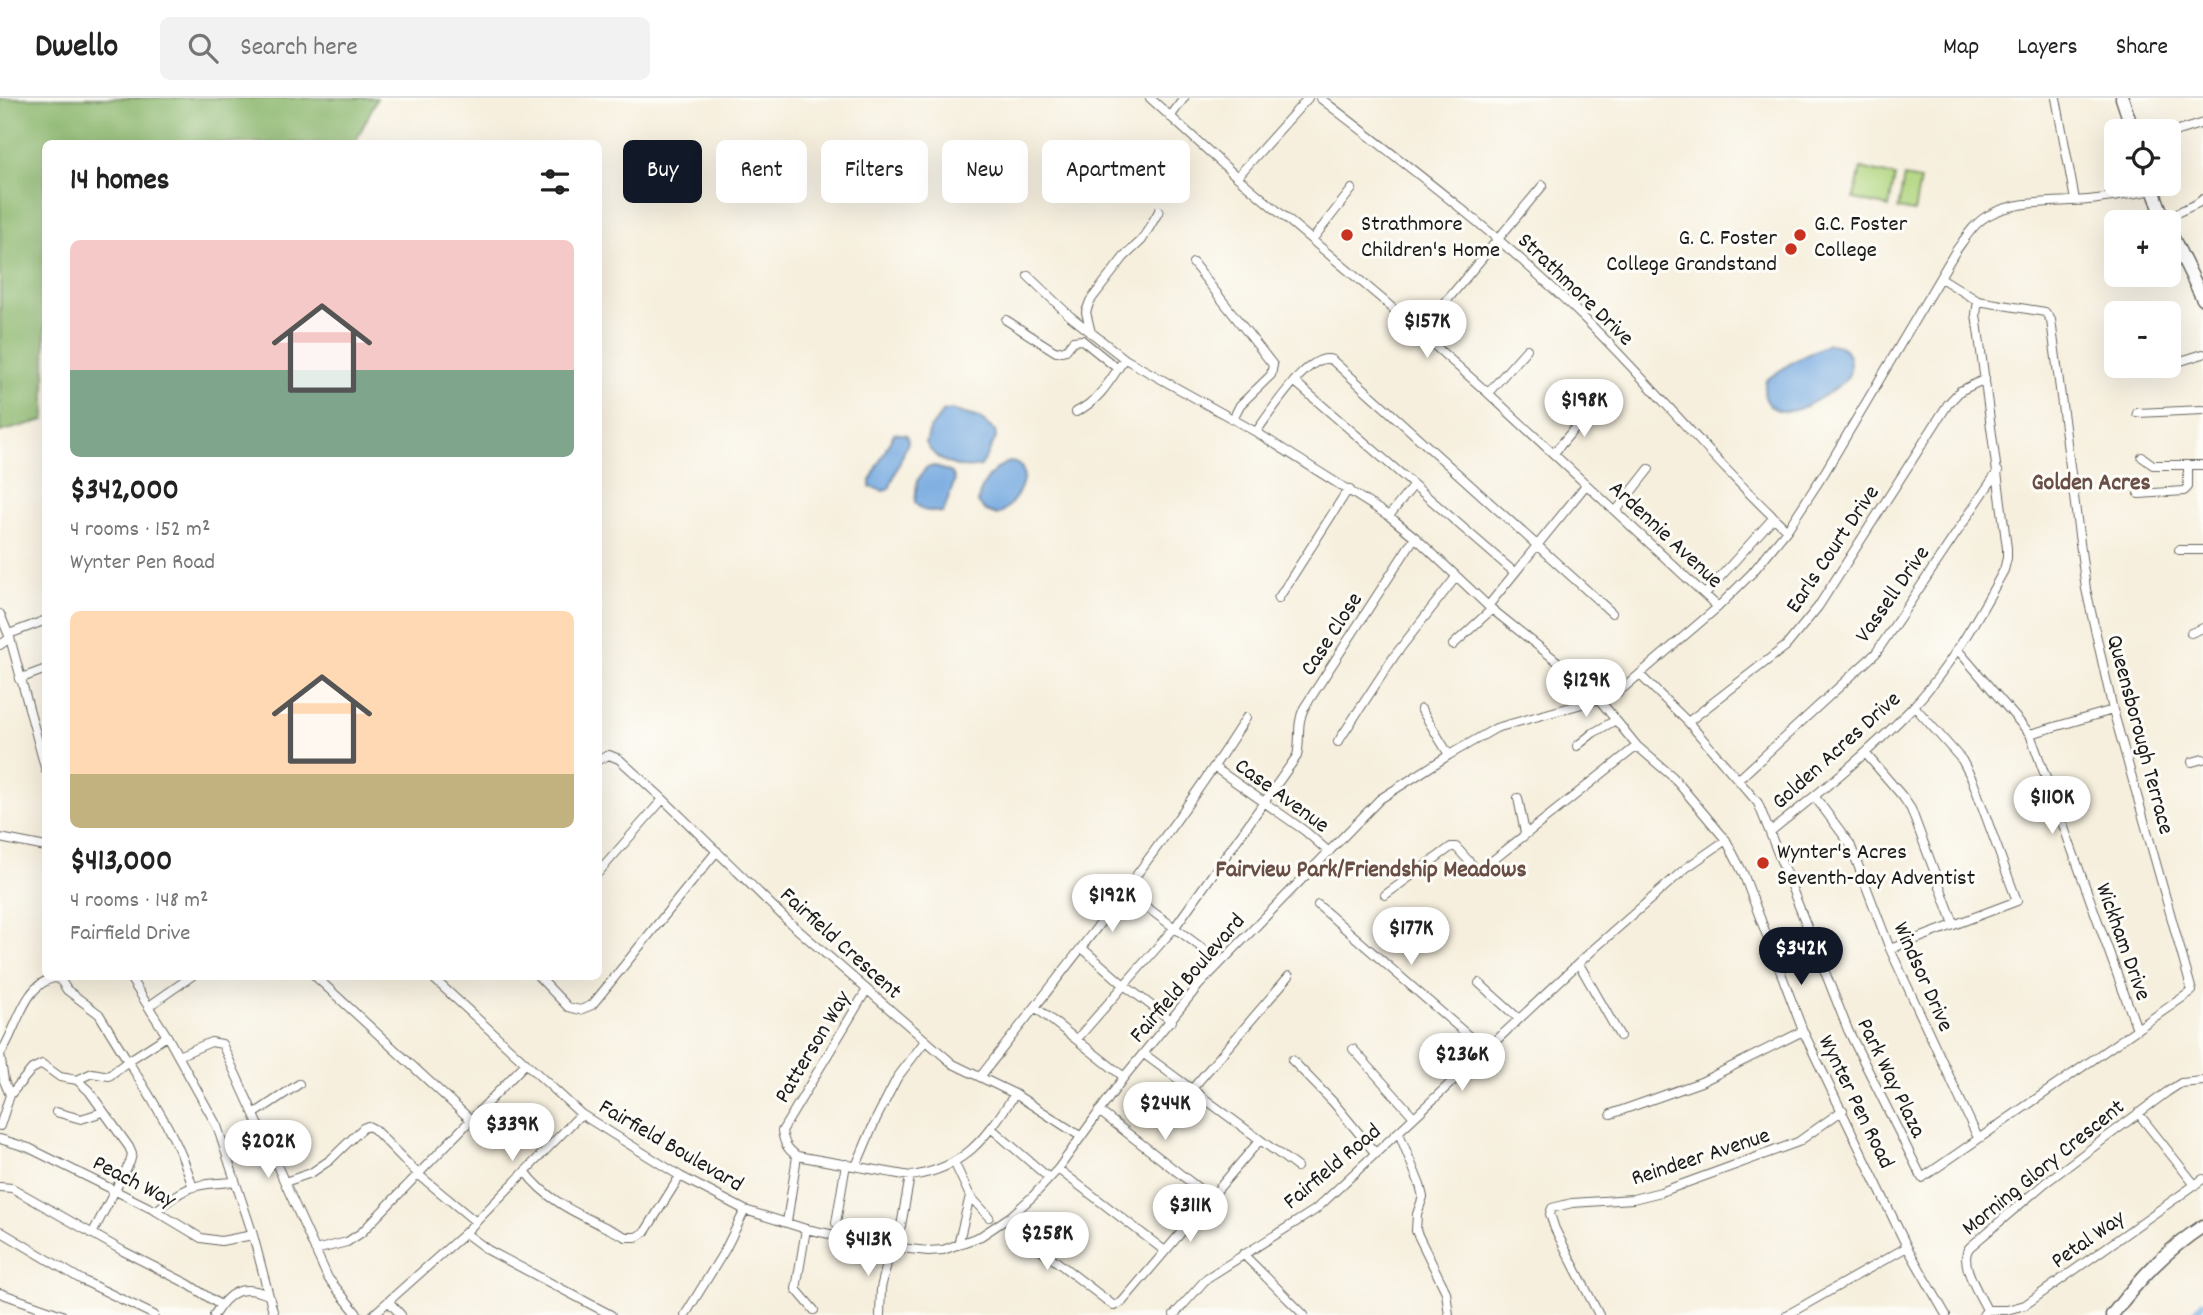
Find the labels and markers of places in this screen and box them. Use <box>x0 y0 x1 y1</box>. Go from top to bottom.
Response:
place label: Strathmore Children's Home <box>1361 209 1500 268</box>
place label: G.C. Foster College <box>1814 209 1908 268</box>
place label: G. C. Foster College Grandstand <box>1606 223 1777 282</box>
marker: Strathmore Children's Home <box>1339 227 1355 243</box>
marker: G.C. Foster College <box>1792 227 1808 243</box>
marker: G. C. Foster College Grandstand <box>1783 241 1799 257</box>
pin: $157K <box>1378 300 1476 360</box>
pin: $198K <box>1535 380 1633 439</box>
pin: $129K <box>1537 660 1635 719</box>
pin: $110K <box>2003 776 2101 836</box>
place label: Wynter's Acres Seventh-day Adventist <box>1777 837 1975 896</box>
marker: Wynter's Acres Seventh-day Adventist <box>1755 855 1771 871</box>
pin: $192K <box>1063 874 1161 934</box>
pin: $177K <box>1362 908 1460 967</box>
pin: $342K <box>1752 928 1850 987</box>
pin: $236K <box>1413 1034 1511 1093</box>
pin: $244K <box>1116 1082 1214 1142</box>
pin: $339K <box>463 1104 561 1163</box>
pin: $202K <box>219 1121 317 1180</box>
pin: $311K <box>1141 1184 1239 1244</box>
pin: $258K <box>998 1212 1096 1272</box>
pin: $413K <box>819 1218 917 1278</box>

